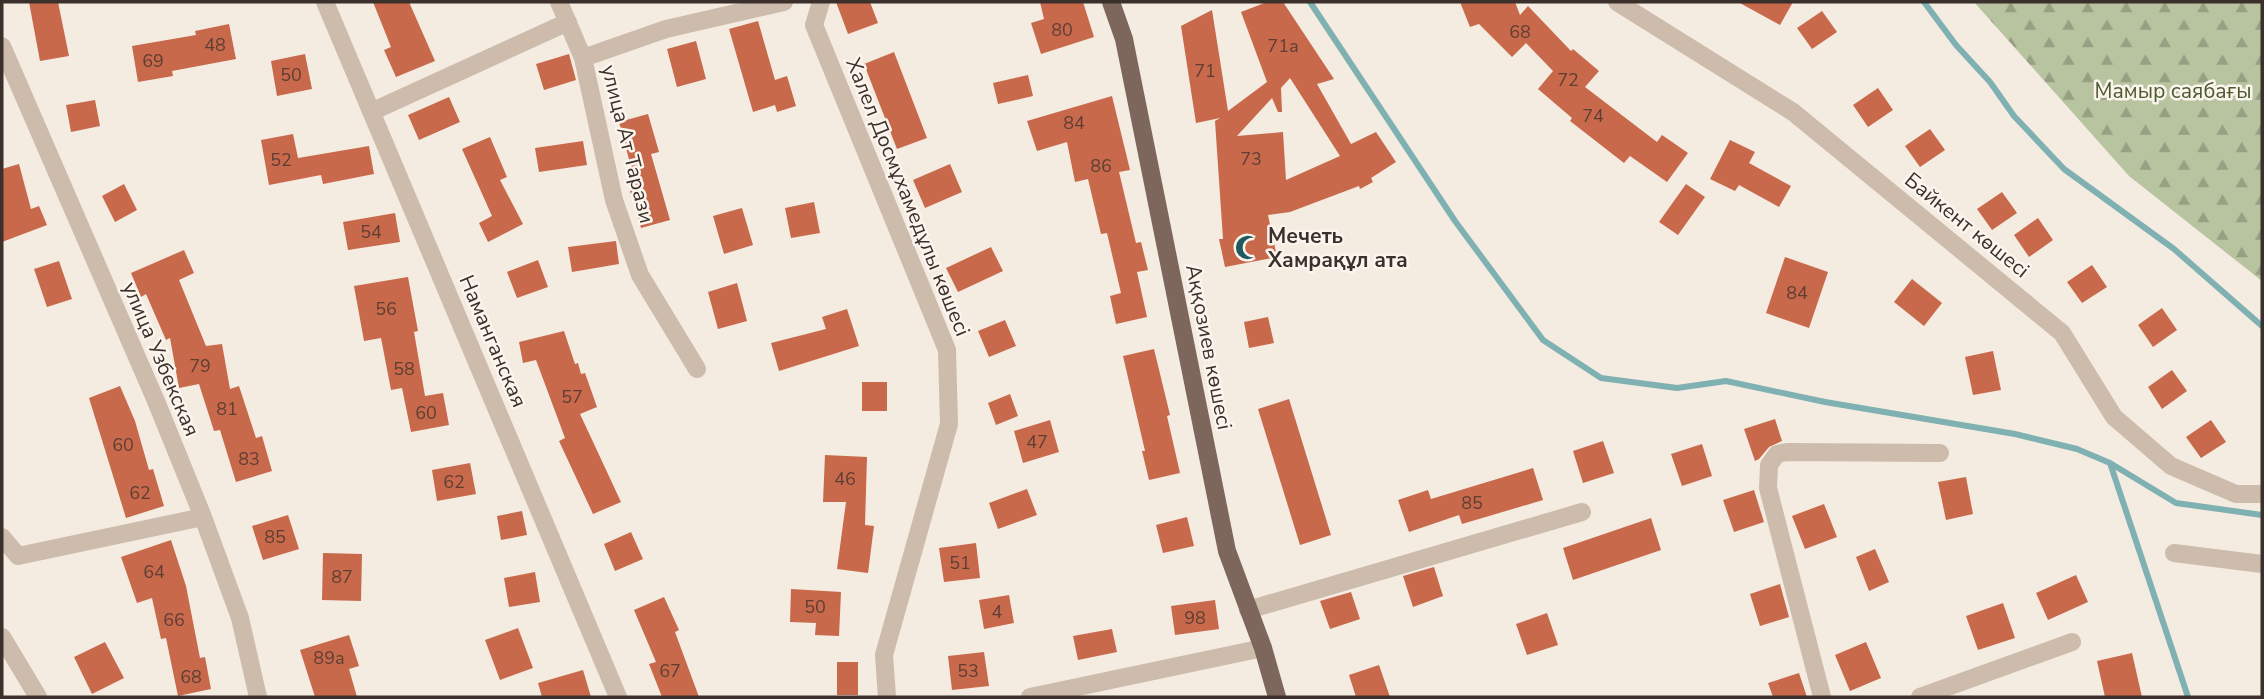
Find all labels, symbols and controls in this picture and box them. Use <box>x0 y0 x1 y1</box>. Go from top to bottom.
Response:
house number: 80 <box>1051 18 1073 42</box>
house number: 68 <box>1509 20 1531 44</box>
house number: 48 <box>204 33 226 57</box>
house number: 71а <box>1267 34 1299 58</box>
house number: 69 <box>142 49 164 73</box>
street label: Халел Досмұхамедұлы көшесі <box>839 54 977 340</box>
house number: 71 <box>1194 59 1216 83</box>
street label: улица Ат Тарази <box>595 62 661 226</box>
house number: 50 <box>280 63 302 87</box>
house number: 72 <box>1557 68 1579 92</box>
park label: Мамыр саябағы <box>2095 77 2251 105</box>
house number: 74 <box>1582 104 1604 128</box>
house number: 84 <box>1063 111 1085 135</box>
house number: 73 <box>1240 147 1262 171</box>
house number: 52 <box>270 148 292 172</box>
house number: 86 <box>1090 154 1112 178</box>
street label: Байкент көшесі <box>1899 166 2035 284</box>
house number: 54 <box>360 220 382 244</box>
place label: Мечеть Хамрақұл ата <box>1267 222 1408 274</box>
mosque icon: Мечеть Хамрақұл ата <box>1234 234 1262 262</box>
street label: Аққозиев көшесі <box>1179 262 1239 432</box>
street label: Наманганская <box>453 271 533 411</box>
street label: улица Узбекская <box>116 278 206 440</box>
house number: 84 <box>1786 281 1808 305</box>
house number: 56 <box>375 297 397 321</box>
house number: 79 <box>189 354 211 378</box>
house number: 58 <box>393 357 415 381</box>
house number: 57 <box>561 385 583 409</box>
house number: 81 <box>216 397 238 421</box>
house number: 60 <box>415 401 437 425</box>
house number: 47 <box>1026 430 1048 454</box>
house number: 60 <box>112 433 134 457</box>
house number: 83 <box>238 447 260 471</box>
house number: 46 <box>834 467 856 491</box>
house number: 62 <box>443 470 465 494</box>
house number: 62 <box>129 481 151 505</box>
house number: 85 <box>1461 491 1483 515</box>
house number: 85 <box>264 525 286 549</box>
house number: 51 <box>949 551 971 575</box>
house number: 64 <box>143 560 165 584</box>
house number: 87 <box>331 565 353 589</box>
house number: 50 <box>804 595 826 619</box>
house number: 4 <box>992 600 1003 624</box>
house number: 98 <box>1184 606 1206 630</box>
house number: 66 <box>163 608 185 632</box>
house number: 89а <box>313 646 345 670</box>
house number: 67 <box>659 659 681 683</box>
house number: 53 <box>957 659 979 683</box>
house number: 68 <box>180 665 202 689</box>

